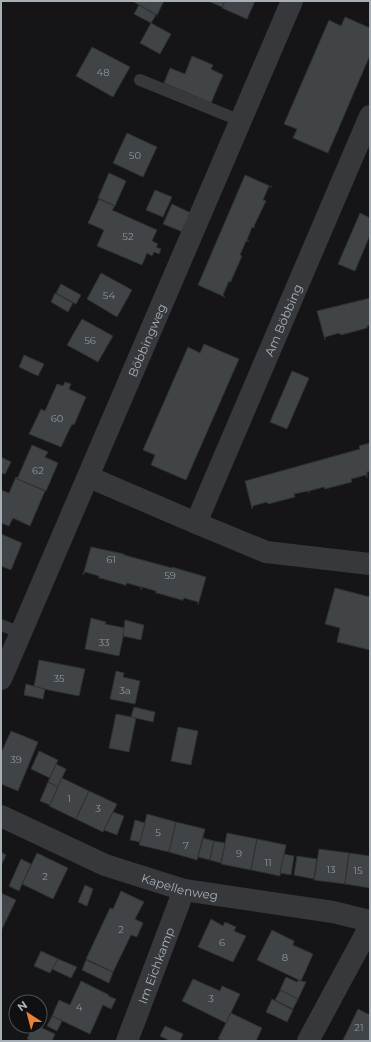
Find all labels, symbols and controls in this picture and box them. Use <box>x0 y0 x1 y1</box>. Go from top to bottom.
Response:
house number: 48 <box>96 66 110 79</box>
house number: 50 <box>129 149 142 162</box>
house number: 52 <box>122 230 134 243</box>
street label: Am Böbbing <box>261 281 305 358</box>
house number: 54 <box>103 289 116 302</box>
street label: Böbbingweg <box>124 301 169 379</box>
house number: 56 <box>84 334 96 347</box>
house number: 60 <box>51 412 64 425</box>
house number: 62 <box>32 464 44 477</box>
house number: 61 <box>106 553 116 566</box>
house number: 59 <box>164 569 176 582</box>
house number: 33 <box>98 636 110 649</box>
house number: 35 <box>53 672 65 685</box>
house number: 3a <box>119 684 131 697</box>
house number: 39 <box>10 753 22 766</box>
house number: 1 <box>67 792 71 805</box>
house number: 3 <box>95 802 101 815</box>
house number: 5 <box>155 826 161 839</box>
house number: 7 <box>183 839 189 852</box>
house number: 9 <box>236 847 242 860</box>
house number: 11 <box>264 856 272 869</box>
house number: 13 <box>326 863 336 876</box>
house number: 15 <box>353 864 363 877</box>
house number: 2 <box>42 870 48 883</box>
street label: Kapellenweg <box>140 870 219 902</box>
house number: 2 <box>118 923 124 936</box>
street label: Im Eichkamp <box>134 925 177 1006</box>
house number: 6 <box>219 936 225 949</box>
house number: 8 <box>282 951 288 964</box>
house number: 3 <box>208 992 214 1005</box>
north arrow <box>8 994 48 1034</box>
text: N <box>14 998 30 1014</box>
house number: 4 <box>76 1001 83 1014</box>
house number: 21 <box>354 1021 364 1034</box>

